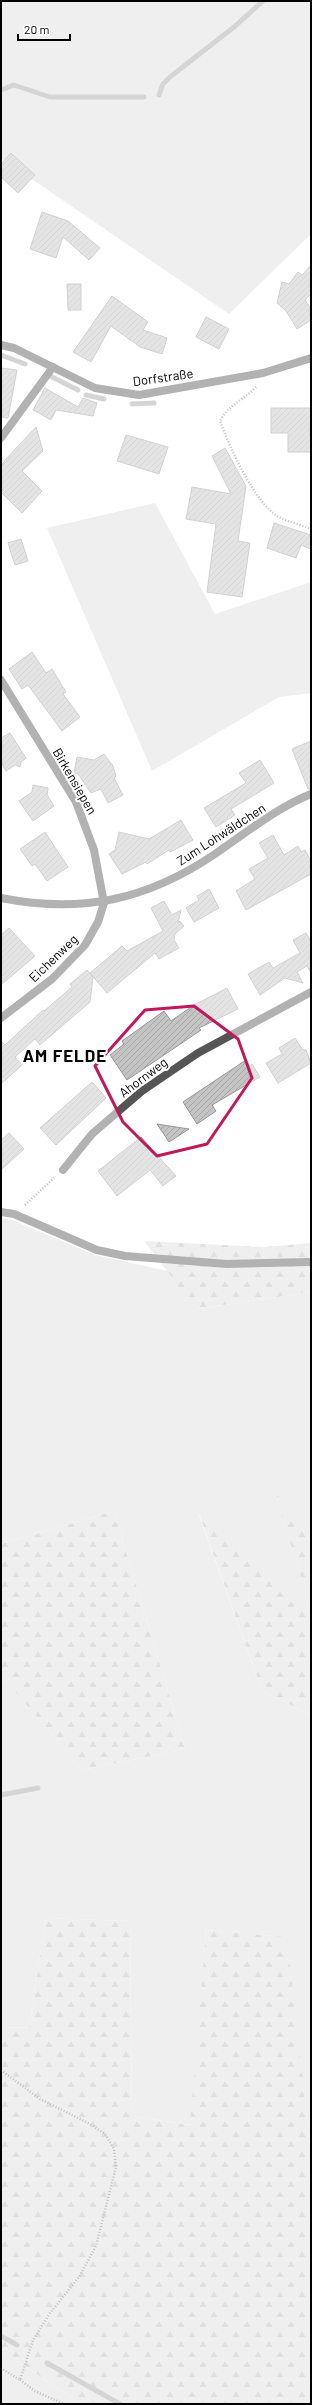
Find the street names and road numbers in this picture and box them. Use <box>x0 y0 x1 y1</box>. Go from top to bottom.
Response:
street label: Dorfstraße <box>132 365 194 389</box>
street label: Birkensiepen <box>50 745 100 817</box>
street label: Zum Lohwäldchen <box>174 799 268 869</box>
street label: Eichenweg <box>25 931 81 985</box>
street label: Ahornweg <box>116 1054 170 1100</box>

